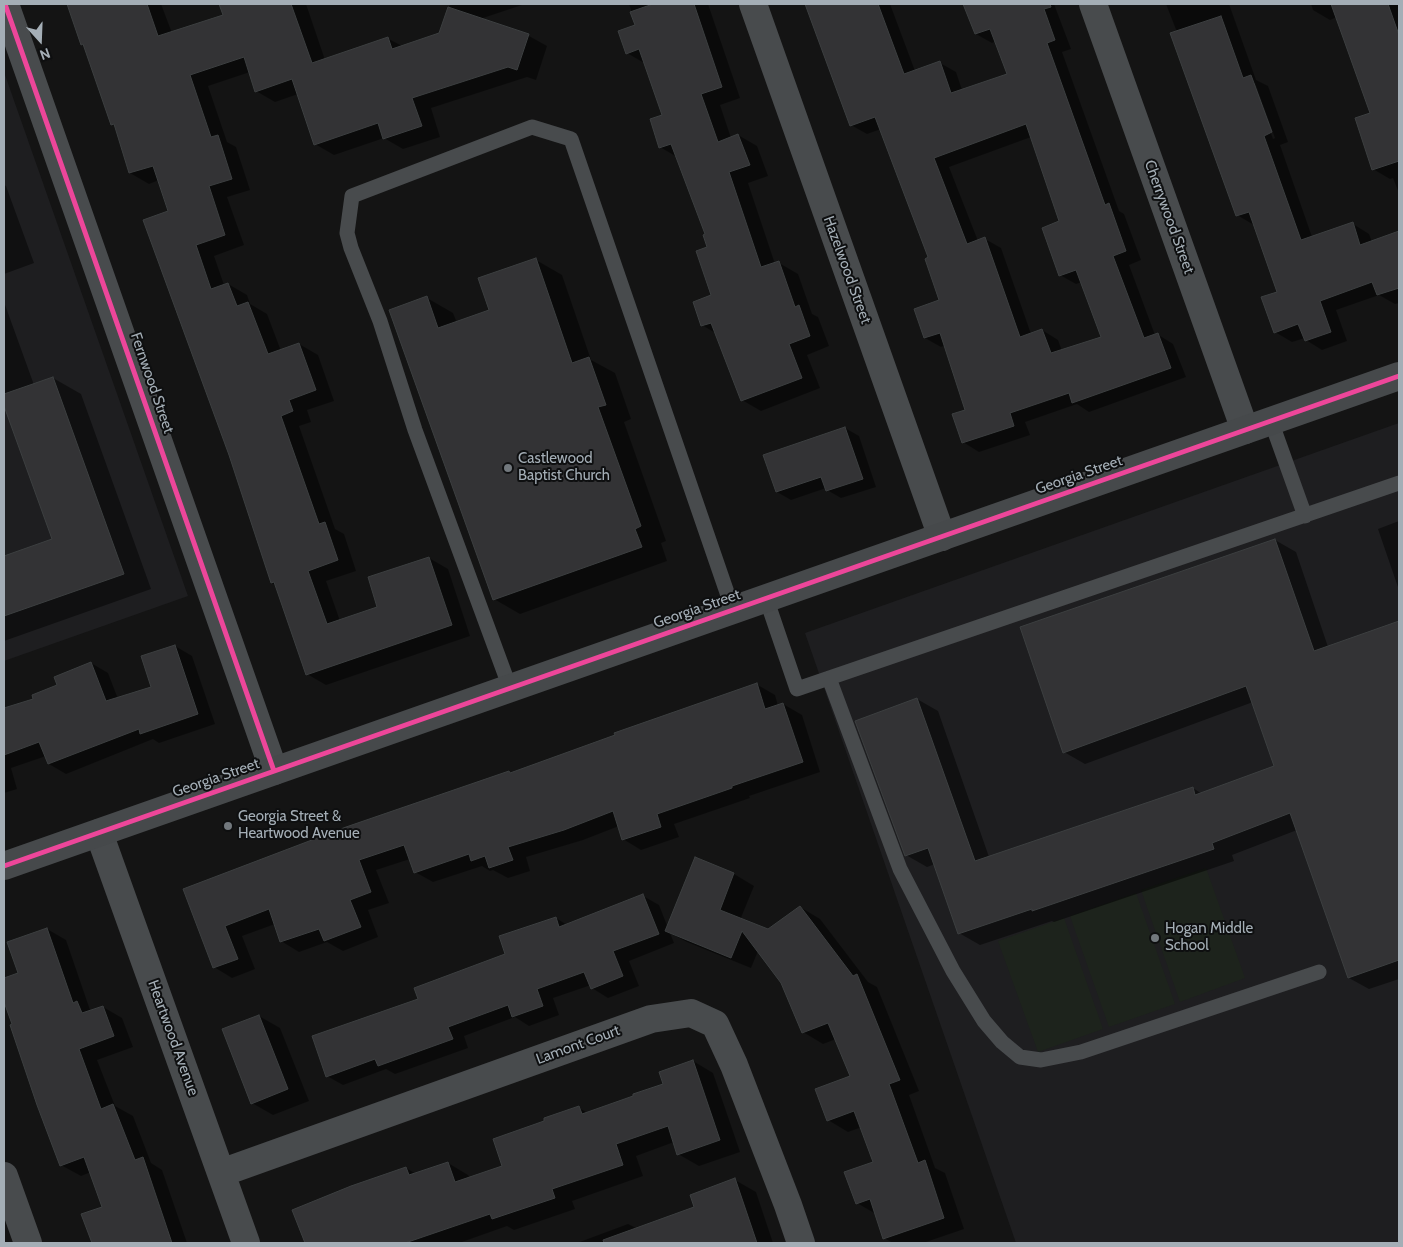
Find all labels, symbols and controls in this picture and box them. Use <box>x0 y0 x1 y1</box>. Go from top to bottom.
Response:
north arrow <box>15 15 65 65</box>
text: N <box>37 44 53 64</box>
street label: Cherrywood Street <box>1140 158 1198 276</box>
street label: Hazelwood Street <box>819 214 875 326</box>
street label: Fernwood Street <box>126 330 178 436</box>
place label: Castlewood Baptist Church <box>518 450 610 485</box>
street label: Georgia Street <box>1033 452 1125 498</box>
marker: Castlewood Baptist Church <box>502 462 514 474</box>
street label: Georgia Street <box>651 586 743 632</box>
street label: Georgia Street <box>170 755 262 801</box>
place label: Georgia Street & Heartwood Avenue <box>238 808 360 843</box>
marker: Georgia Street & Heartwood Avenue <box>222 820 234 832</box>
place label: Hogan Middle School <box>1165 920 1253 955</box>
marker: Hogan Middle School <box>1149 932 1161 944</box>
street label: Heartwood Avenue <box>144 978 202 1098</box>
street label: Lamont Court <box>534 1022 622 1068</box>

